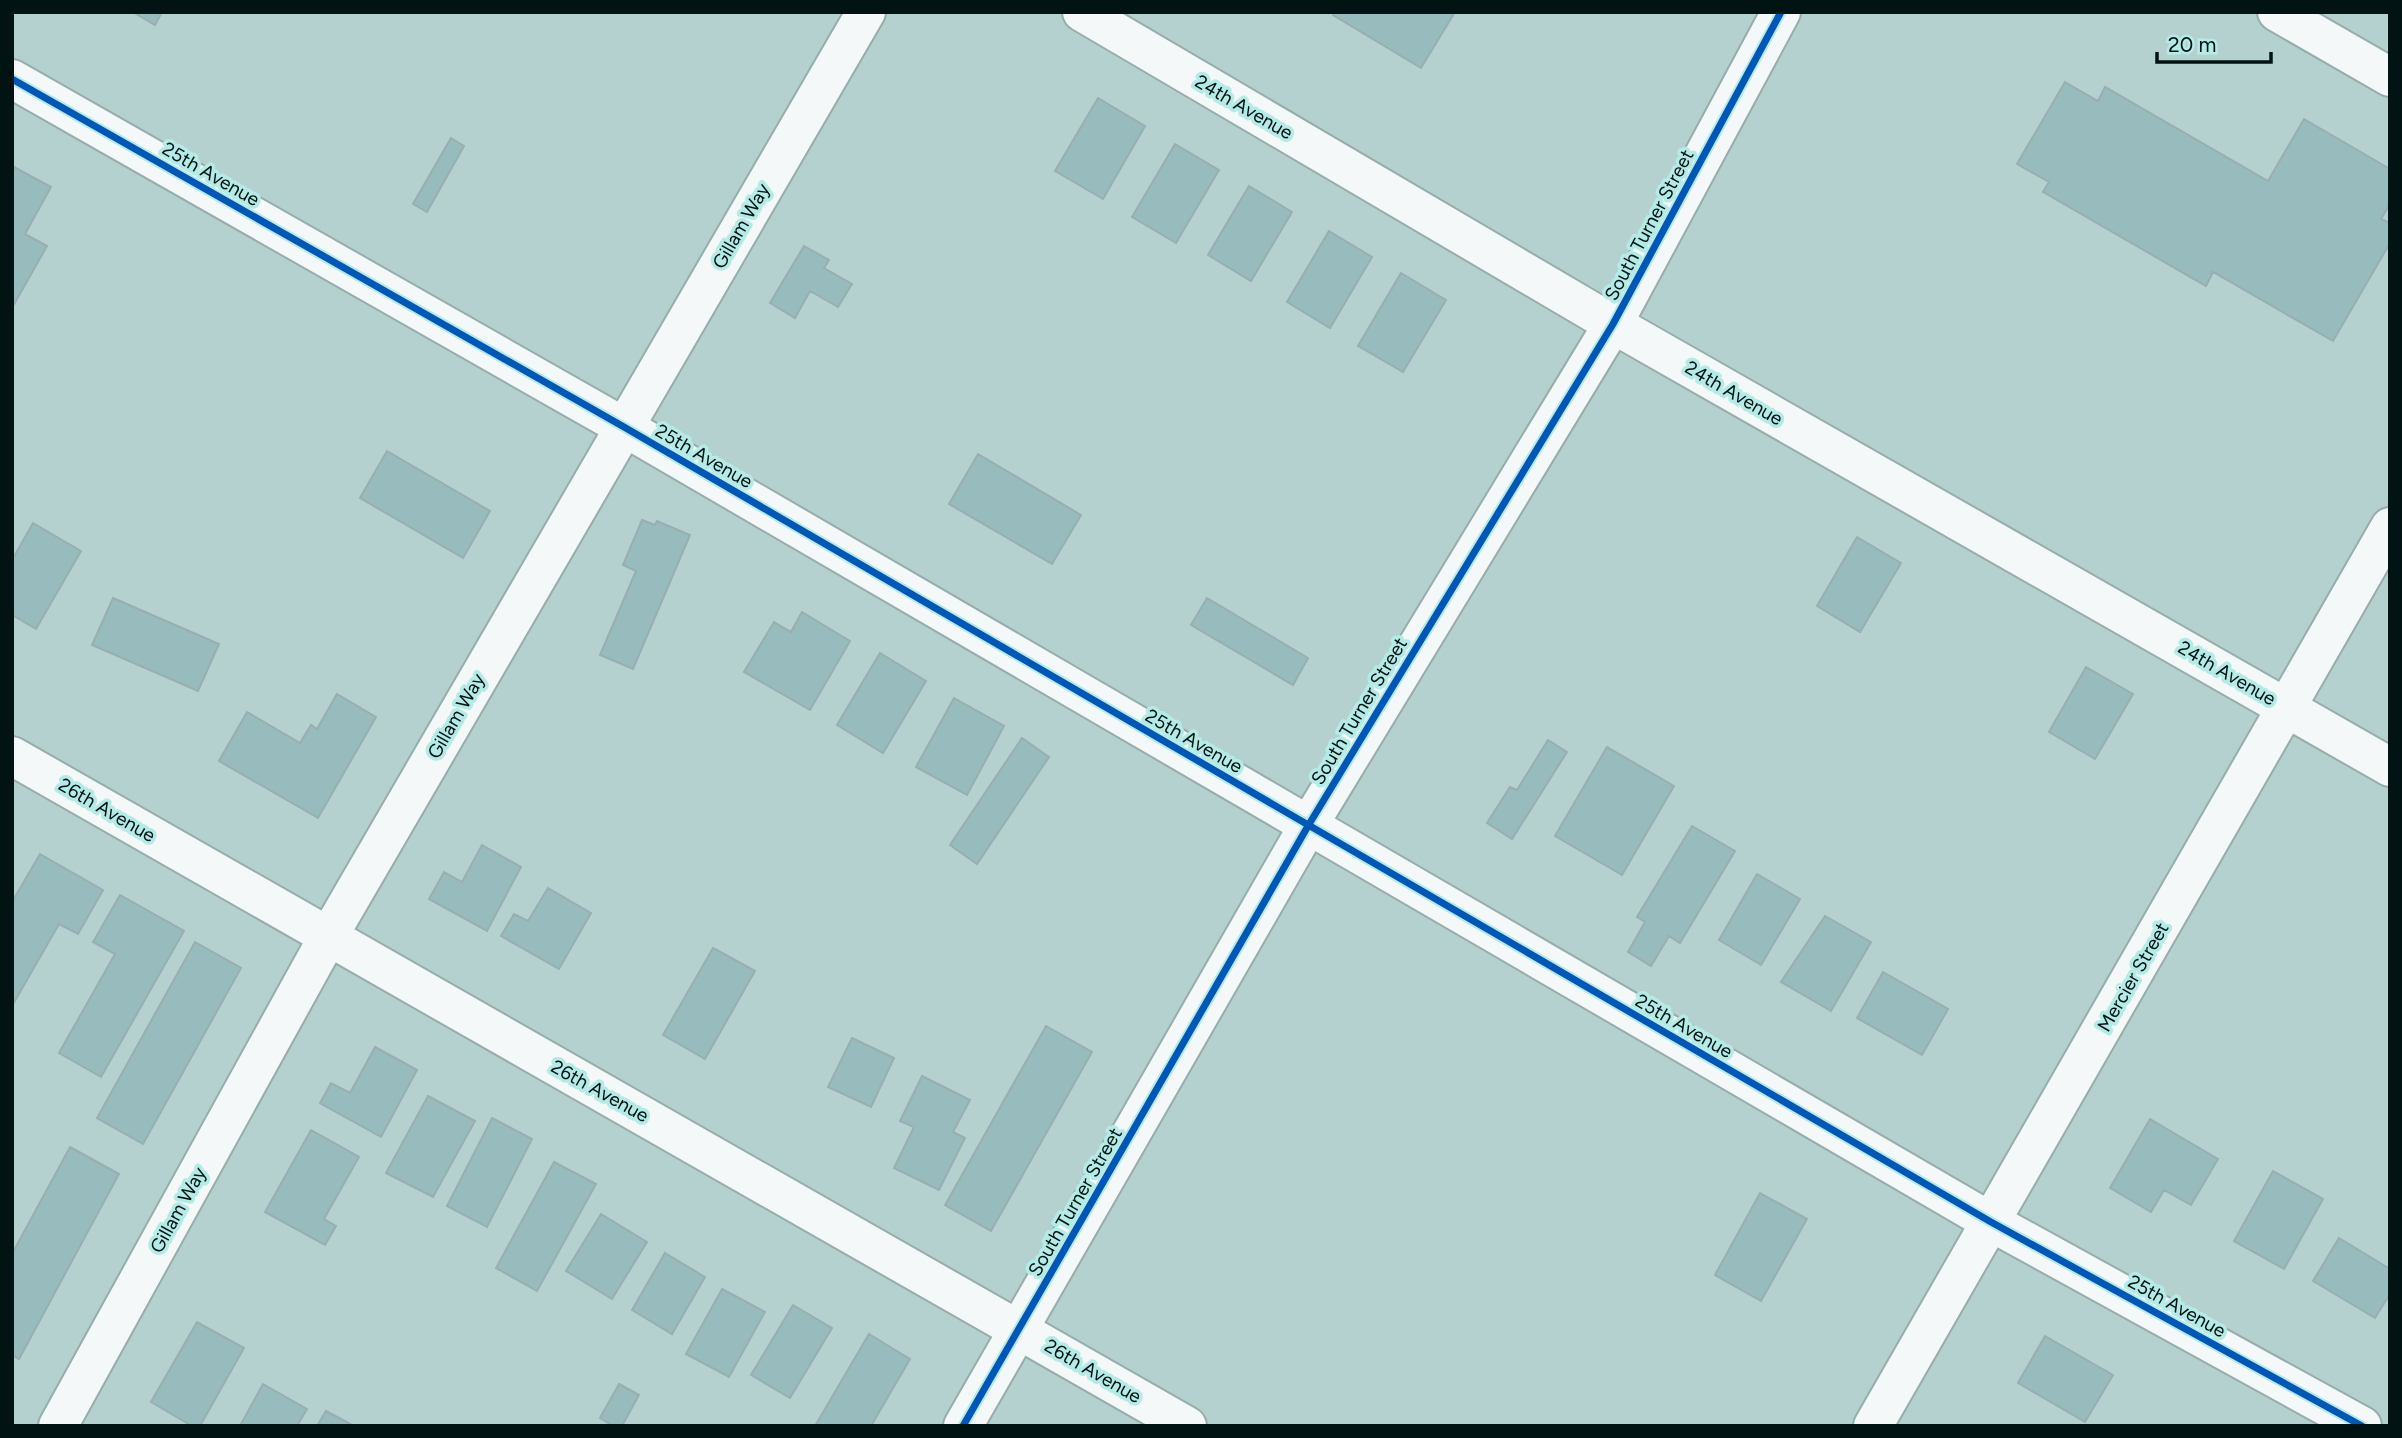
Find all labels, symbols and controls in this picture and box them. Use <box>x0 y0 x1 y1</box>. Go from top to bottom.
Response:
scale bar <box>2157 21 2271 65</box>
text: 20 m <box>2168 32 2216 57</box>
street label: 24th Avenue <box>1191 70 1297 144</box>
street label: 25th Avenue <box>158 137 264 211</box>
street label: South Turner Street <box>1599 146 1699 304</box>
street label: Gillam Way <box>707 179 775 273</box>
street label: 24th Avenue <box>1681 356 1787 430</box>
street label: 25th Avenue <box>651 419 757 493</box>
street label: South Turner Street <box>1306 633 1412 789</box>
street label: 24th Avenue <box>2174 636 2280 710</box>
street label: Gillam Way <box>422 669 490 763</box>
street label: 25th Avenue <box>1141 704 1247 778</box>
street label: 26th Avenue <box>54 773 160 847</box>
street label: Mercier Street <box>2092 918 2174 1036</box>
street label: 25th Avenue <box>1631 989 1737 1063</box>
street label: 26th Avenue <box>547 1055 653 1127</box>
street label: South Turner Street <box>1023 1124 1127 1280</box>
street label: Gillam Way <box>145 1163 211 1257</box>
street label: 25th Avenue <box>2124 1270 2230 1342</box>
street label: 26th Avenue <box>1040 1334 1146 1408</box>

